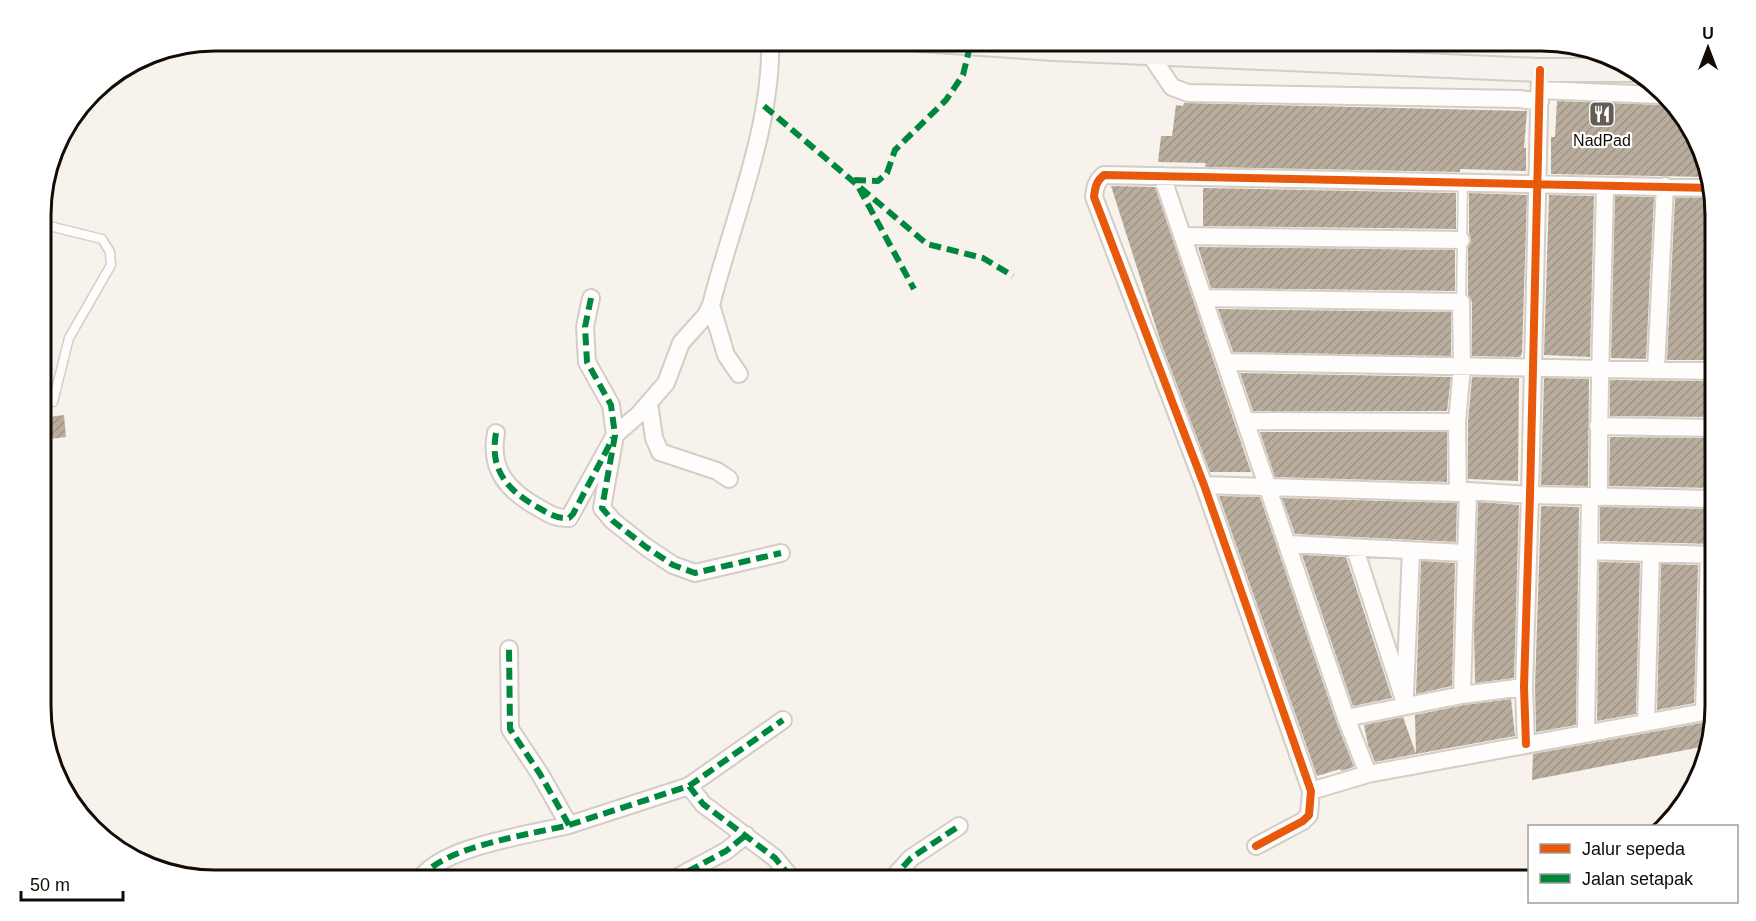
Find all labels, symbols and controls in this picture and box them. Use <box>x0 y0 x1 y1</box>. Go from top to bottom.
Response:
north arrow <box>1678 18 1738 78</box>
text: U <box>1702 25 1714 42</box>
restaurant icon: NadPad <box>1587 99 1617 129</box>
place label: NadPad <box>1573 132 1631 149</box>
legend <box>1528 825 1738 903</box>
text: Jalur sepeda <box>1582 839 1686 859</box>
scale bar <box>21 864 123 902</box>
text: Jalan setapak <box>1582 869 1694 889</box>
text: 50 m <box>30 875 70 895</box>

